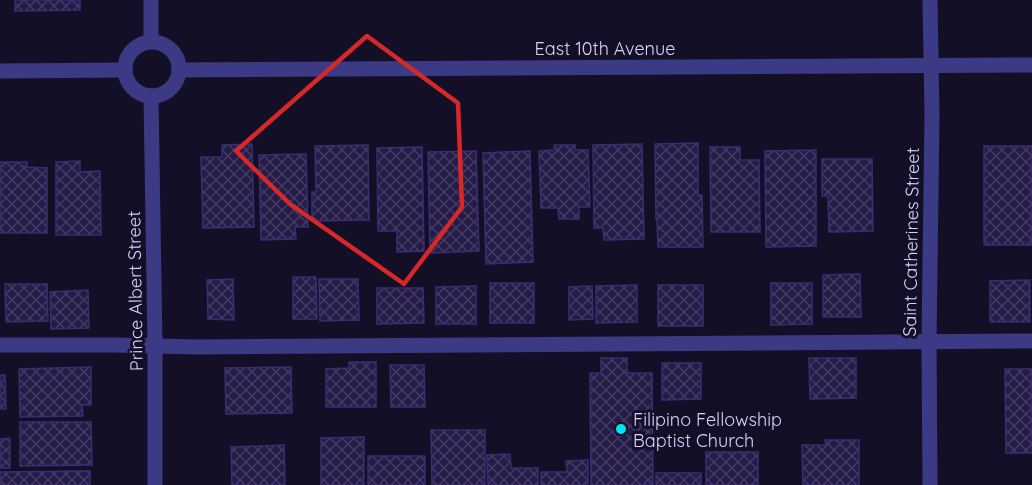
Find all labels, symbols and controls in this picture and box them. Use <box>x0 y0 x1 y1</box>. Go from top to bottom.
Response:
street label: East 10th Avenue <box>535 37 675 60</box>
street label: Saint Catherines Street <box>898 147 924 337</box>
street label: Prince Albert Street <box>122 211 148 371</box>
place label: Filipino Fellowship Baptist Church <box>633 408 782 452</box>
marker: Filipino Fellowship Baptist Church <box>614 422 628 436</box>

